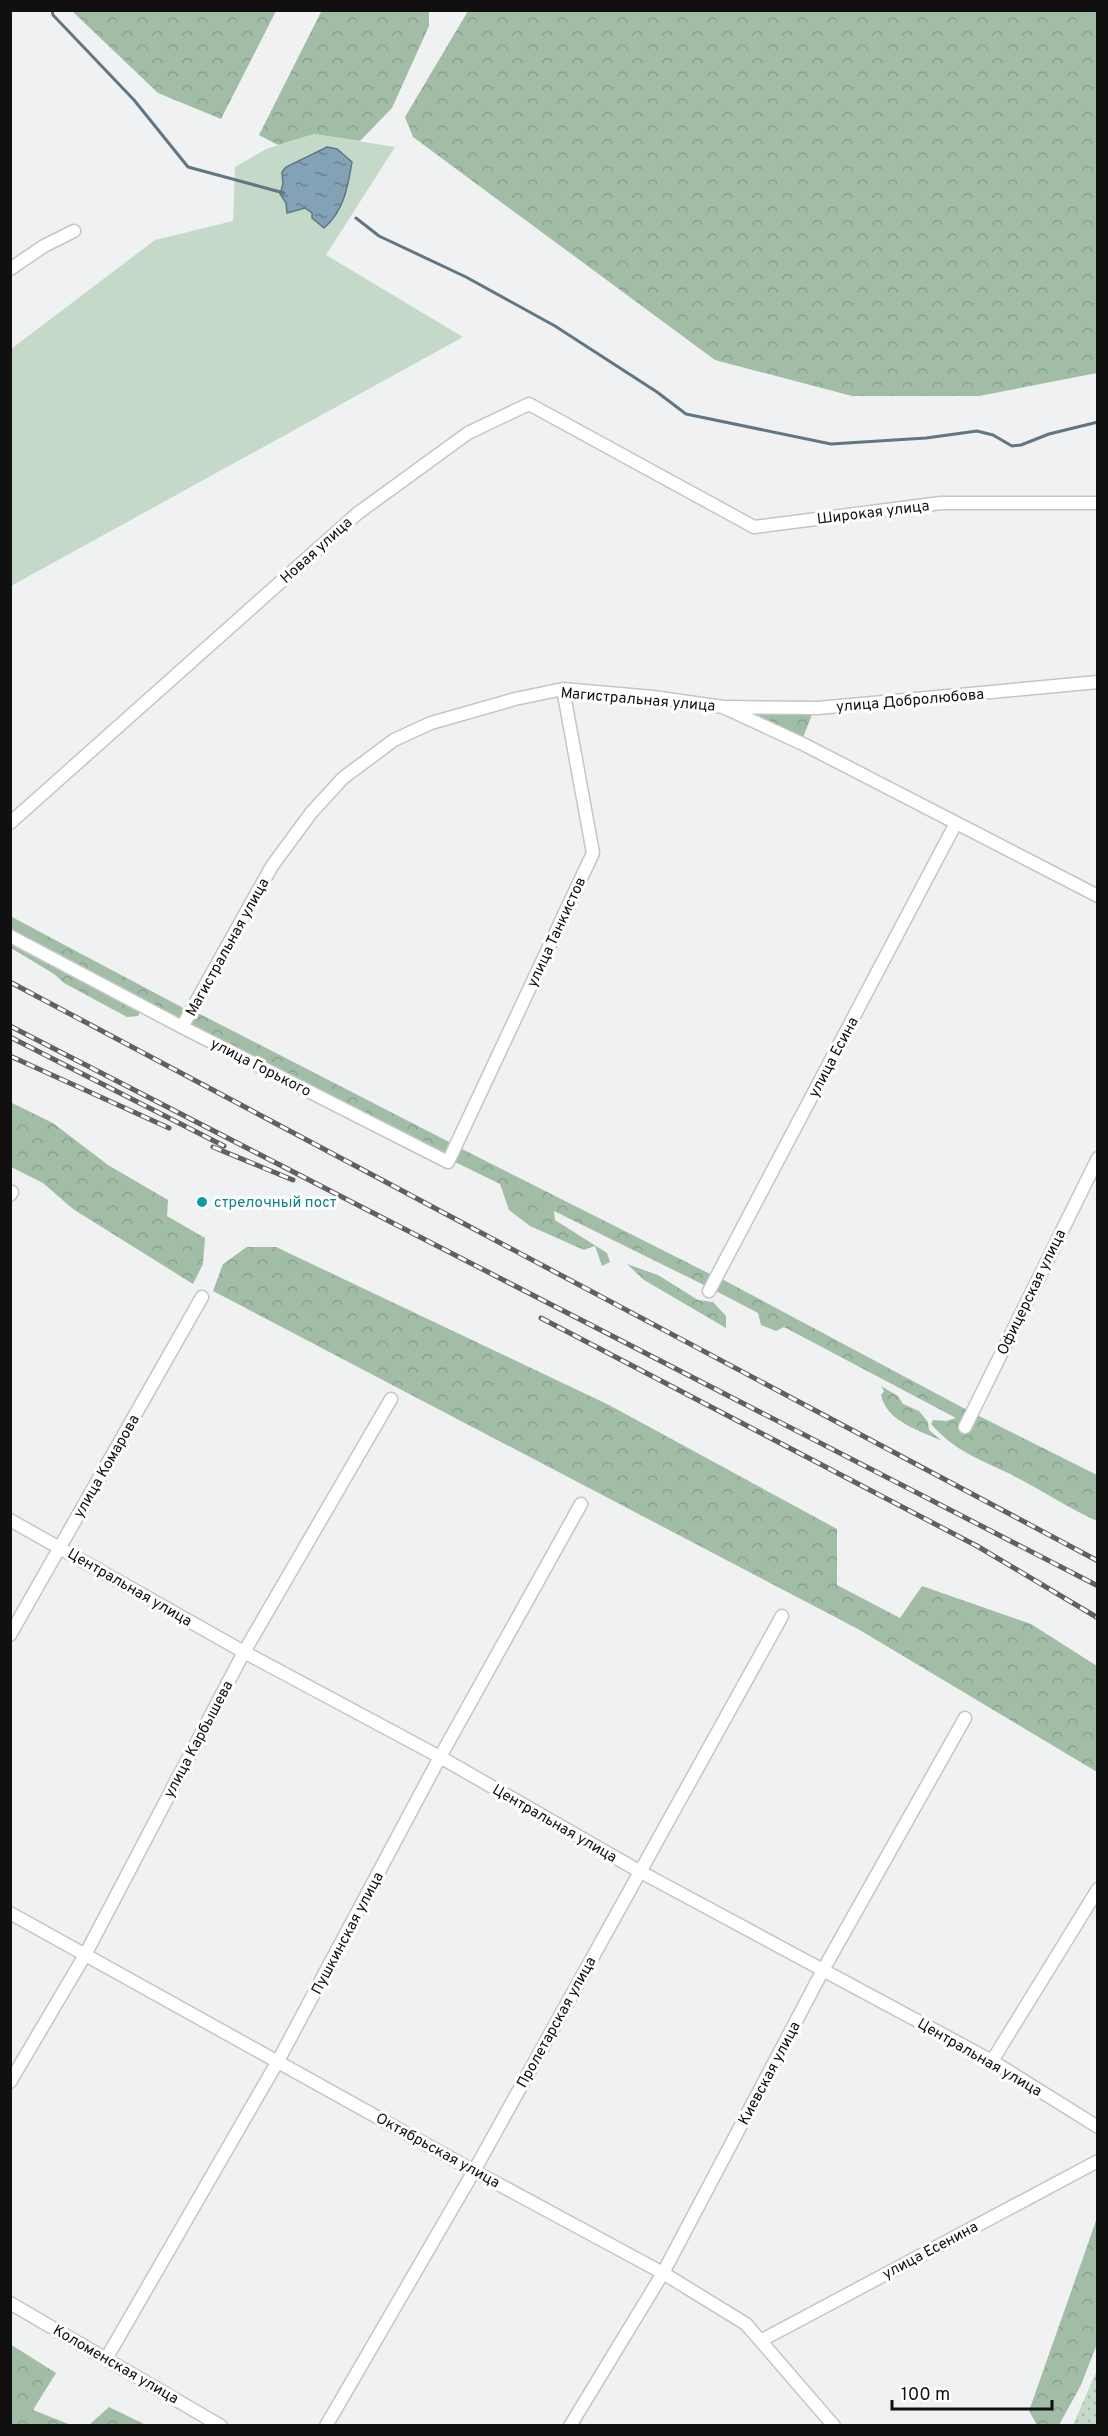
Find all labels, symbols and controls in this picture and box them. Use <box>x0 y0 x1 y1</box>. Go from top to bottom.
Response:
street label: Широкая улица <box>816 497 931 530</box>
street label: Новая улица <box>277 514 357 588</box>
street label: Магистральная улица <box>560 684 716 717</box>
street label: улица Добролюбова <box>835 686 985 717</box>
street label: улица Танкистов <box>523 874 591 991</box>
street label: Магистральная улица <box>182 875 274 1020</box>
street label: улица Есина <box>805 1014 863 1101</box>
street label: улица Горького <box>207 1035 314 1102</box>
place label: стрелочный пост <box>214 1194 337 1213</box>
marker: стрелочный пост <box>195 1195 209 1209</box>
street label: Офицерская улица <box>994 1227 1071 1359</box>
street label: улица Комарова <box>70 1412 145 1522</box>
street label: Центральная улица <box>64 1545 195 1632</box>
street label: улица Карбышева <box>160 1678 238 1802</box>
street label: Центральная улица <box>489 1781 620 1868</box>
street label: Пушкинская улица <box>308 1869 389 1998</box>
street label: Пролетарская улица <box>513 1954 601 2092</box>
street label: Центральная улица <box>914 2015 1045 2102</box>
street label: Киевская улица <box>735 2019 806 2129</box>
street label: Октябрьская улица <box>372 2109 503 2193</box>
street label: улица Есенина <box>880 2218 982 2284</box>
street label: Коломенская улица <box>49 2322 182 2409</box>
scale bar <box>892 2373 1052 2411</box>
text: 100 m <box>901 2384 950 2407</box>

